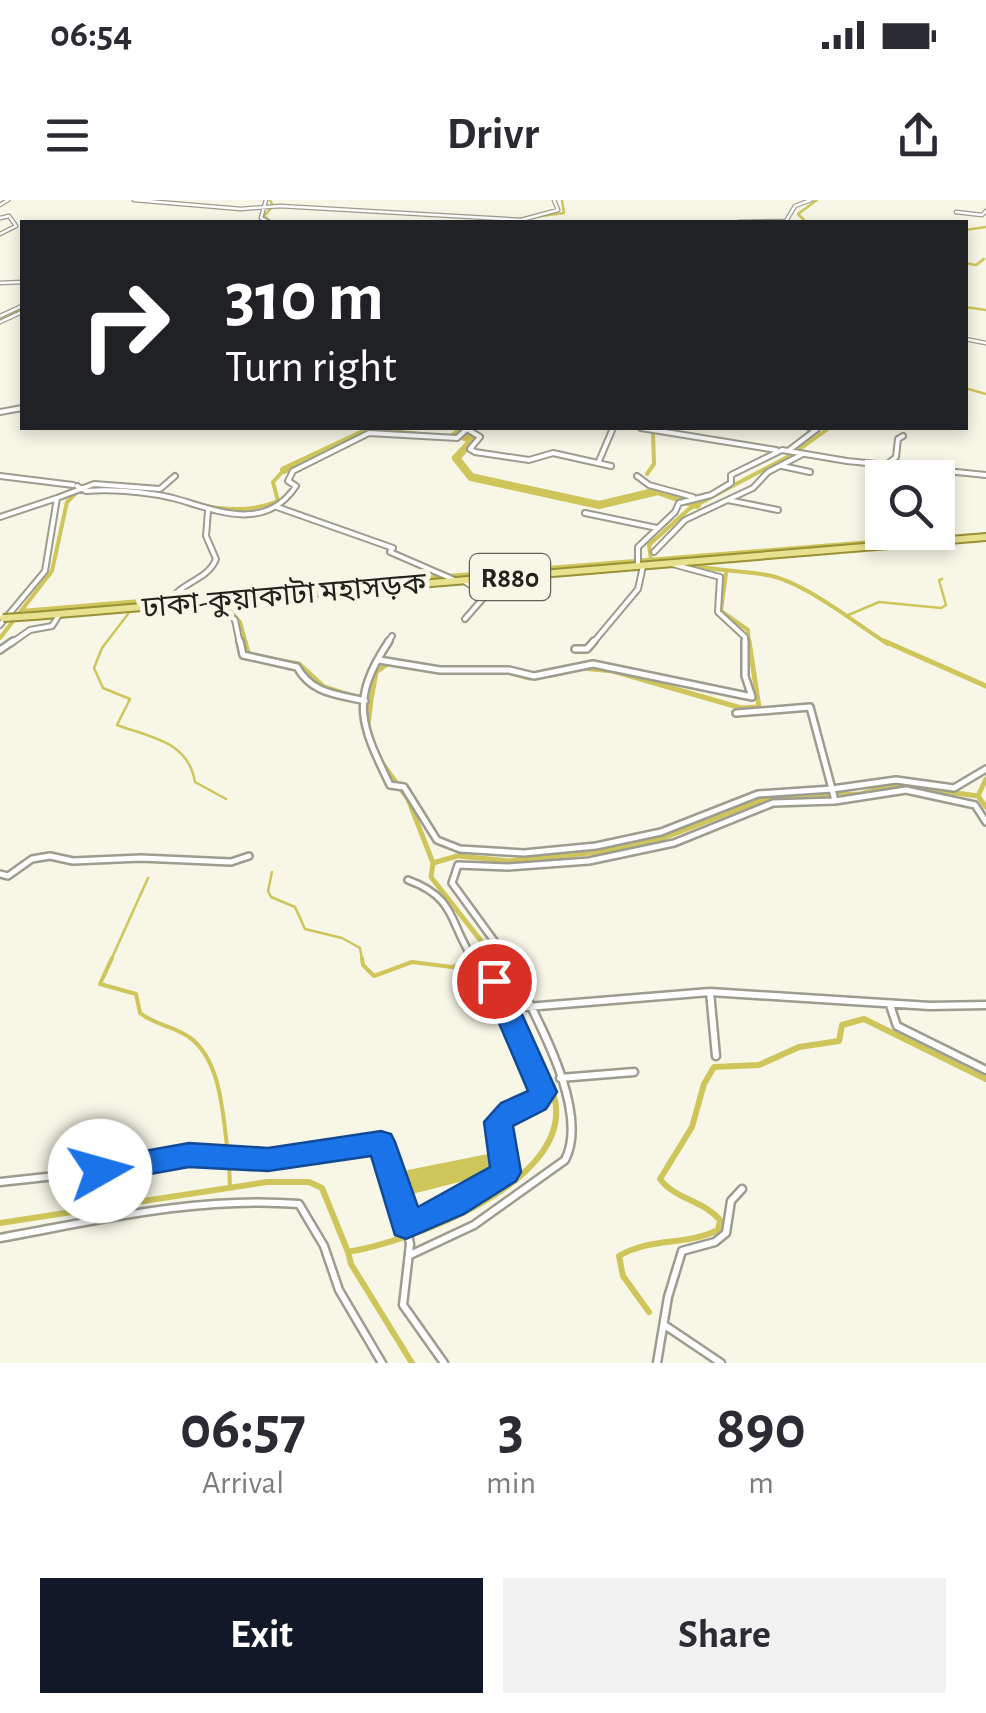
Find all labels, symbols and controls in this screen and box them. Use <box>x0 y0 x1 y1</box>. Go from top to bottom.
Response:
text: 06:54 <box>50 16 132 54</box>
icon: menu <box>40 108 95 163</box>
icon: share <box>891 108 946 163</box>
text: Drivr <box>447 112 539 157</box>
icon: right <box>60 260 190 390</box>
text: 310 m <box>225 263 384 333</box>
text: Turn right <box>225 345 397 390</box>
map controls <box>865 460 955 550</box>
button: search <box>865 460 955 550</box>
road number: R880 <box>470 554 550 600</box>
street label: ঢাকা-কুয়াকাটা মহাসড়ক <box>140 565 428 624</box>
pin <box>452 939 537 1024</box>
icon: arrive <box>467 954 522 1009</box>
position arrow <box>48 1119 152 1223</box>
text: 06:57 <box>180 1399 306 1459</box>
text: 3 <box>498 1399 524 1459</box>
text: 890 <box>716 1399 806 1459</box>
text: Arrival <box>202 1467 284 1499</box>
text: min <box>486 1467 536 1499</box>
text: m <box>748 1467 774 1499</box>
button: Exit <box>40 1578 483 1693</box>
button: Share <box>503 1578 946 1693</box>

